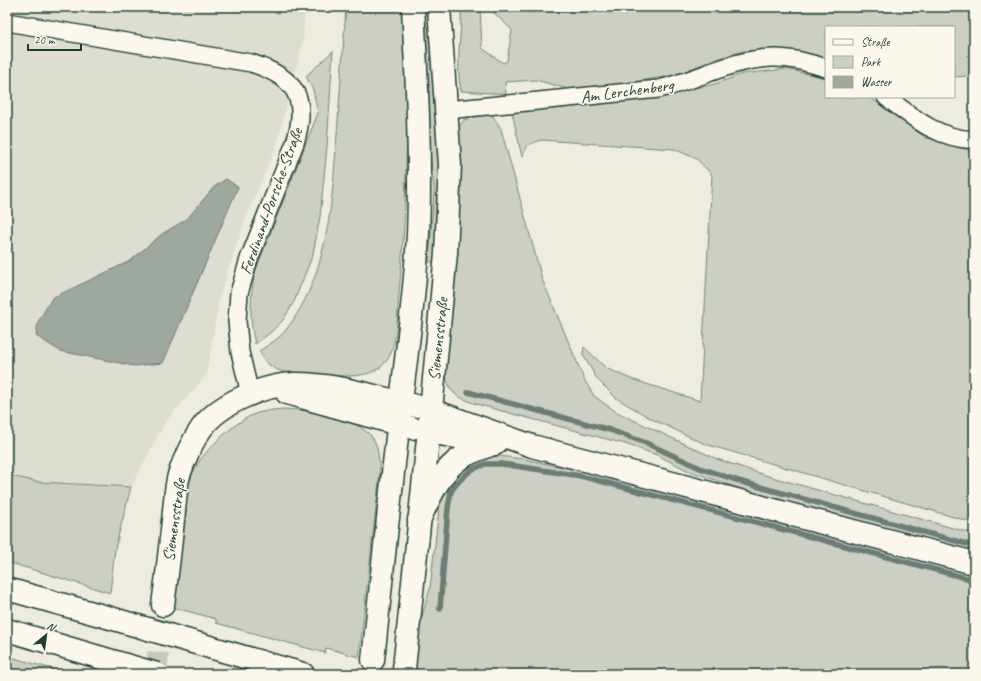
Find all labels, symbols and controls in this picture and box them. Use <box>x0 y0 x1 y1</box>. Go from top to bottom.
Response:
scale bar <box>28 26 81 52</box>
legend <box>825 26 955 98</box>
text: 20 m <box>34 32 56 48</box>
text: Straße <box>861 34 890 50</box>
text: Park <box>861 54 882 70</box>
street label: Am Lerchenberg <box>579 74 677 108</box>
text: Wasser <box>861 74 893 90</box>
street label: Ferdinand-Porsche-Straße <box>235 124 308 277</box>
street label: Siemensstraße <box>423 295 453 381</box>
street label: Siemensstraße <box>158 476 190 563</box>
north arrow <box>26 615 66 655</box>
text: N <box>44 618 59 635</box>

